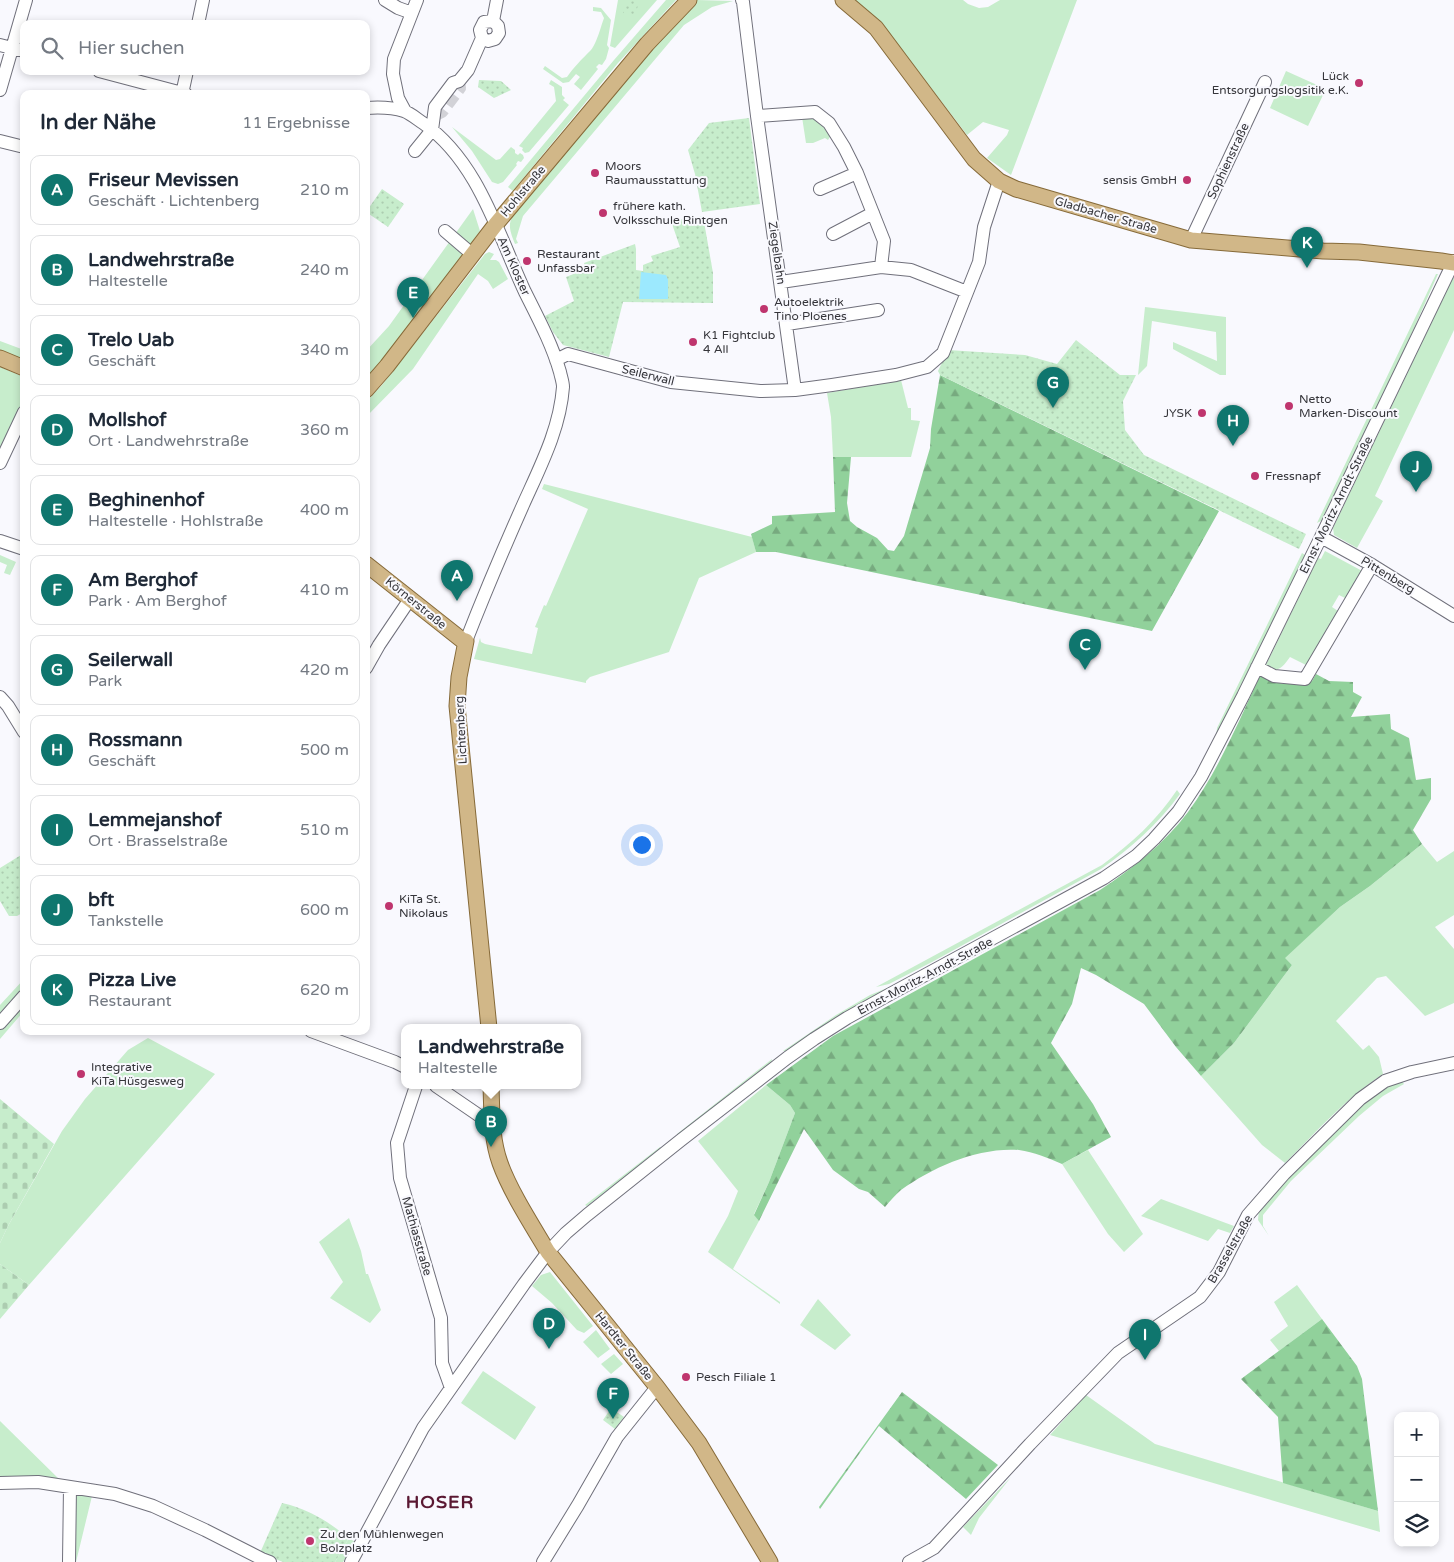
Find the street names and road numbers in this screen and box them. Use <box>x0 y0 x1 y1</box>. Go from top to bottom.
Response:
street label: Sophienstraße <box>1204 121 1252 201</box>
street label: Hohlstraße <box>498 163 548 219</box>
street label: Gladbacher Straße <box>1053 194 1159 236</box>
street label: Ziegelbahn <box>766 220 788 286</box>
street label: Am Kloster <box>495 234 533 298</box>
street label: Seilerwall <box>620 362 676 388</box>
street label: Ernst-Moritz-Arndt-Straße <box>1297 434 1375 576</box>
street label: Pittenberg <box>1358 553 1418 597</box>
street label: Körnerstraße <box>383 574 449 632</box>
street label: Lichtenberg <box>452 695 470 765</box>
street label: Ernst-Moritz-Arndt-Straße <box>855 934 995 1018</box>
street label: Mathiasstraße <box>399 1195 435 1277</box>
street label: Brasselstraße <box>1205 1212 1255 1286</box>
street label: Hardter Straße <box>592 1309 656 1383</box>

